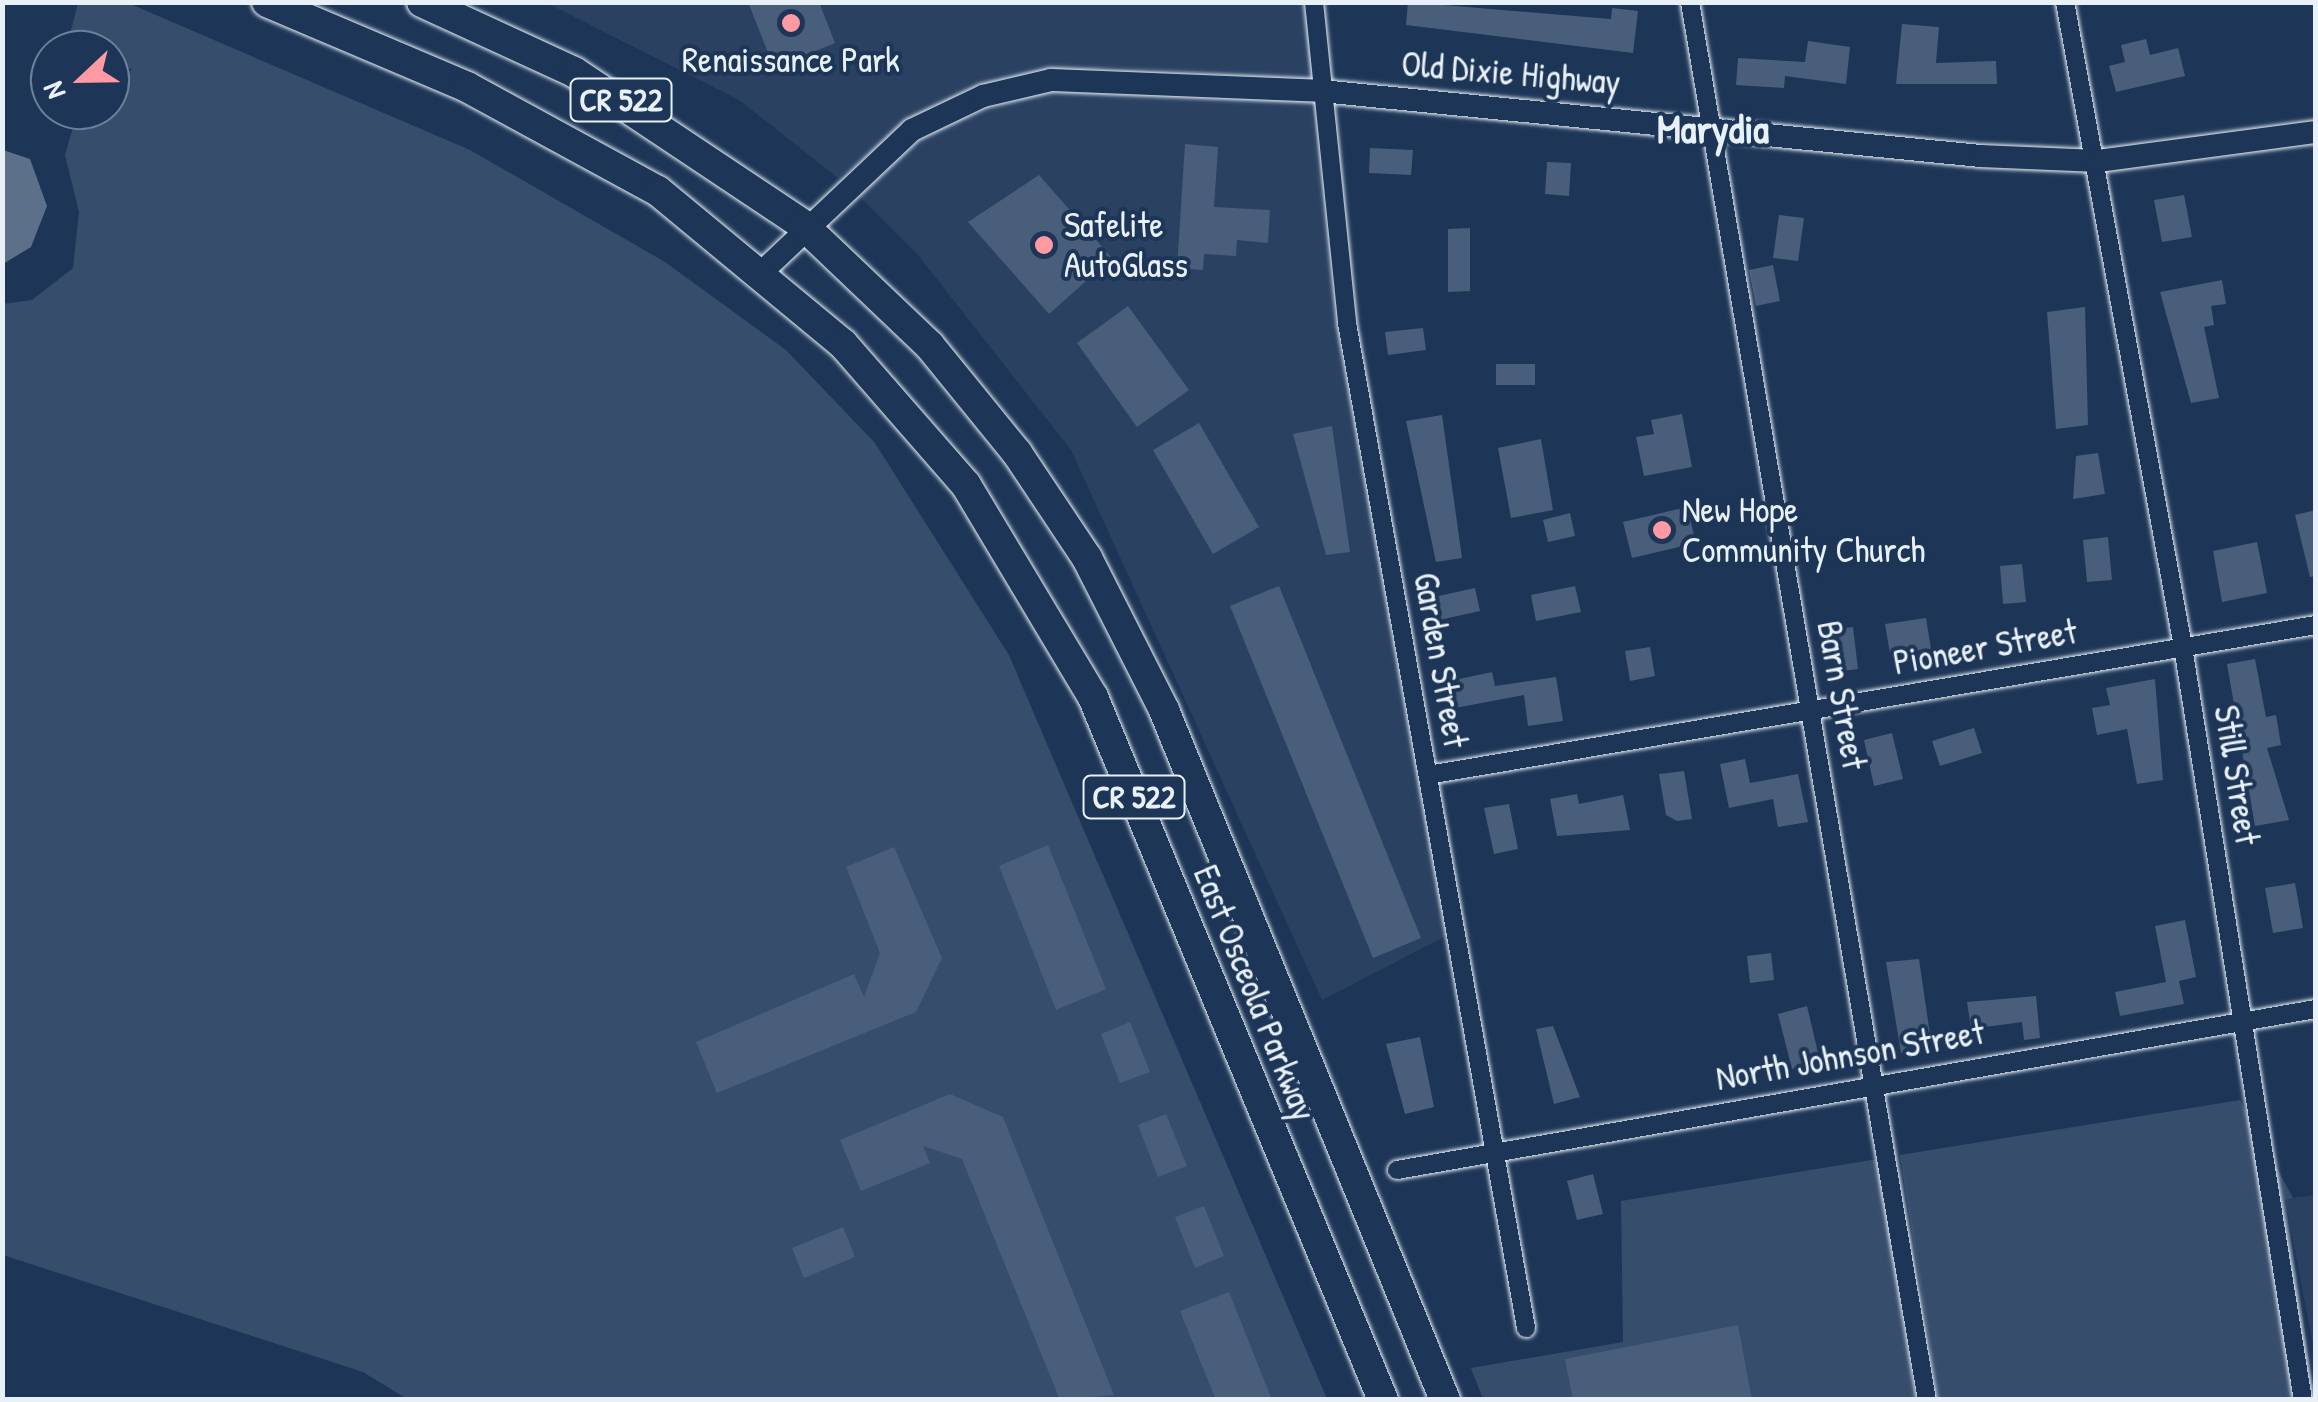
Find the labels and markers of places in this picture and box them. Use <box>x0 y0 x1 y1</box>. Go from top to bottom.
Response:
marker: Renaissance Park <box>780 12 802 34</box>
place label: Renaissance Park <box>682 39 900 81</box>
place label: Safelite AutoGlass <box>1064 204 1188 286</box>
marker: Safelite AutoGlass <box>1033 234 1055 256</box>
place label: New Hope Community Church <box>1682 489 1925 571</box>
marker: New Hope Community Church <box>1651 519 1673 541</box>

